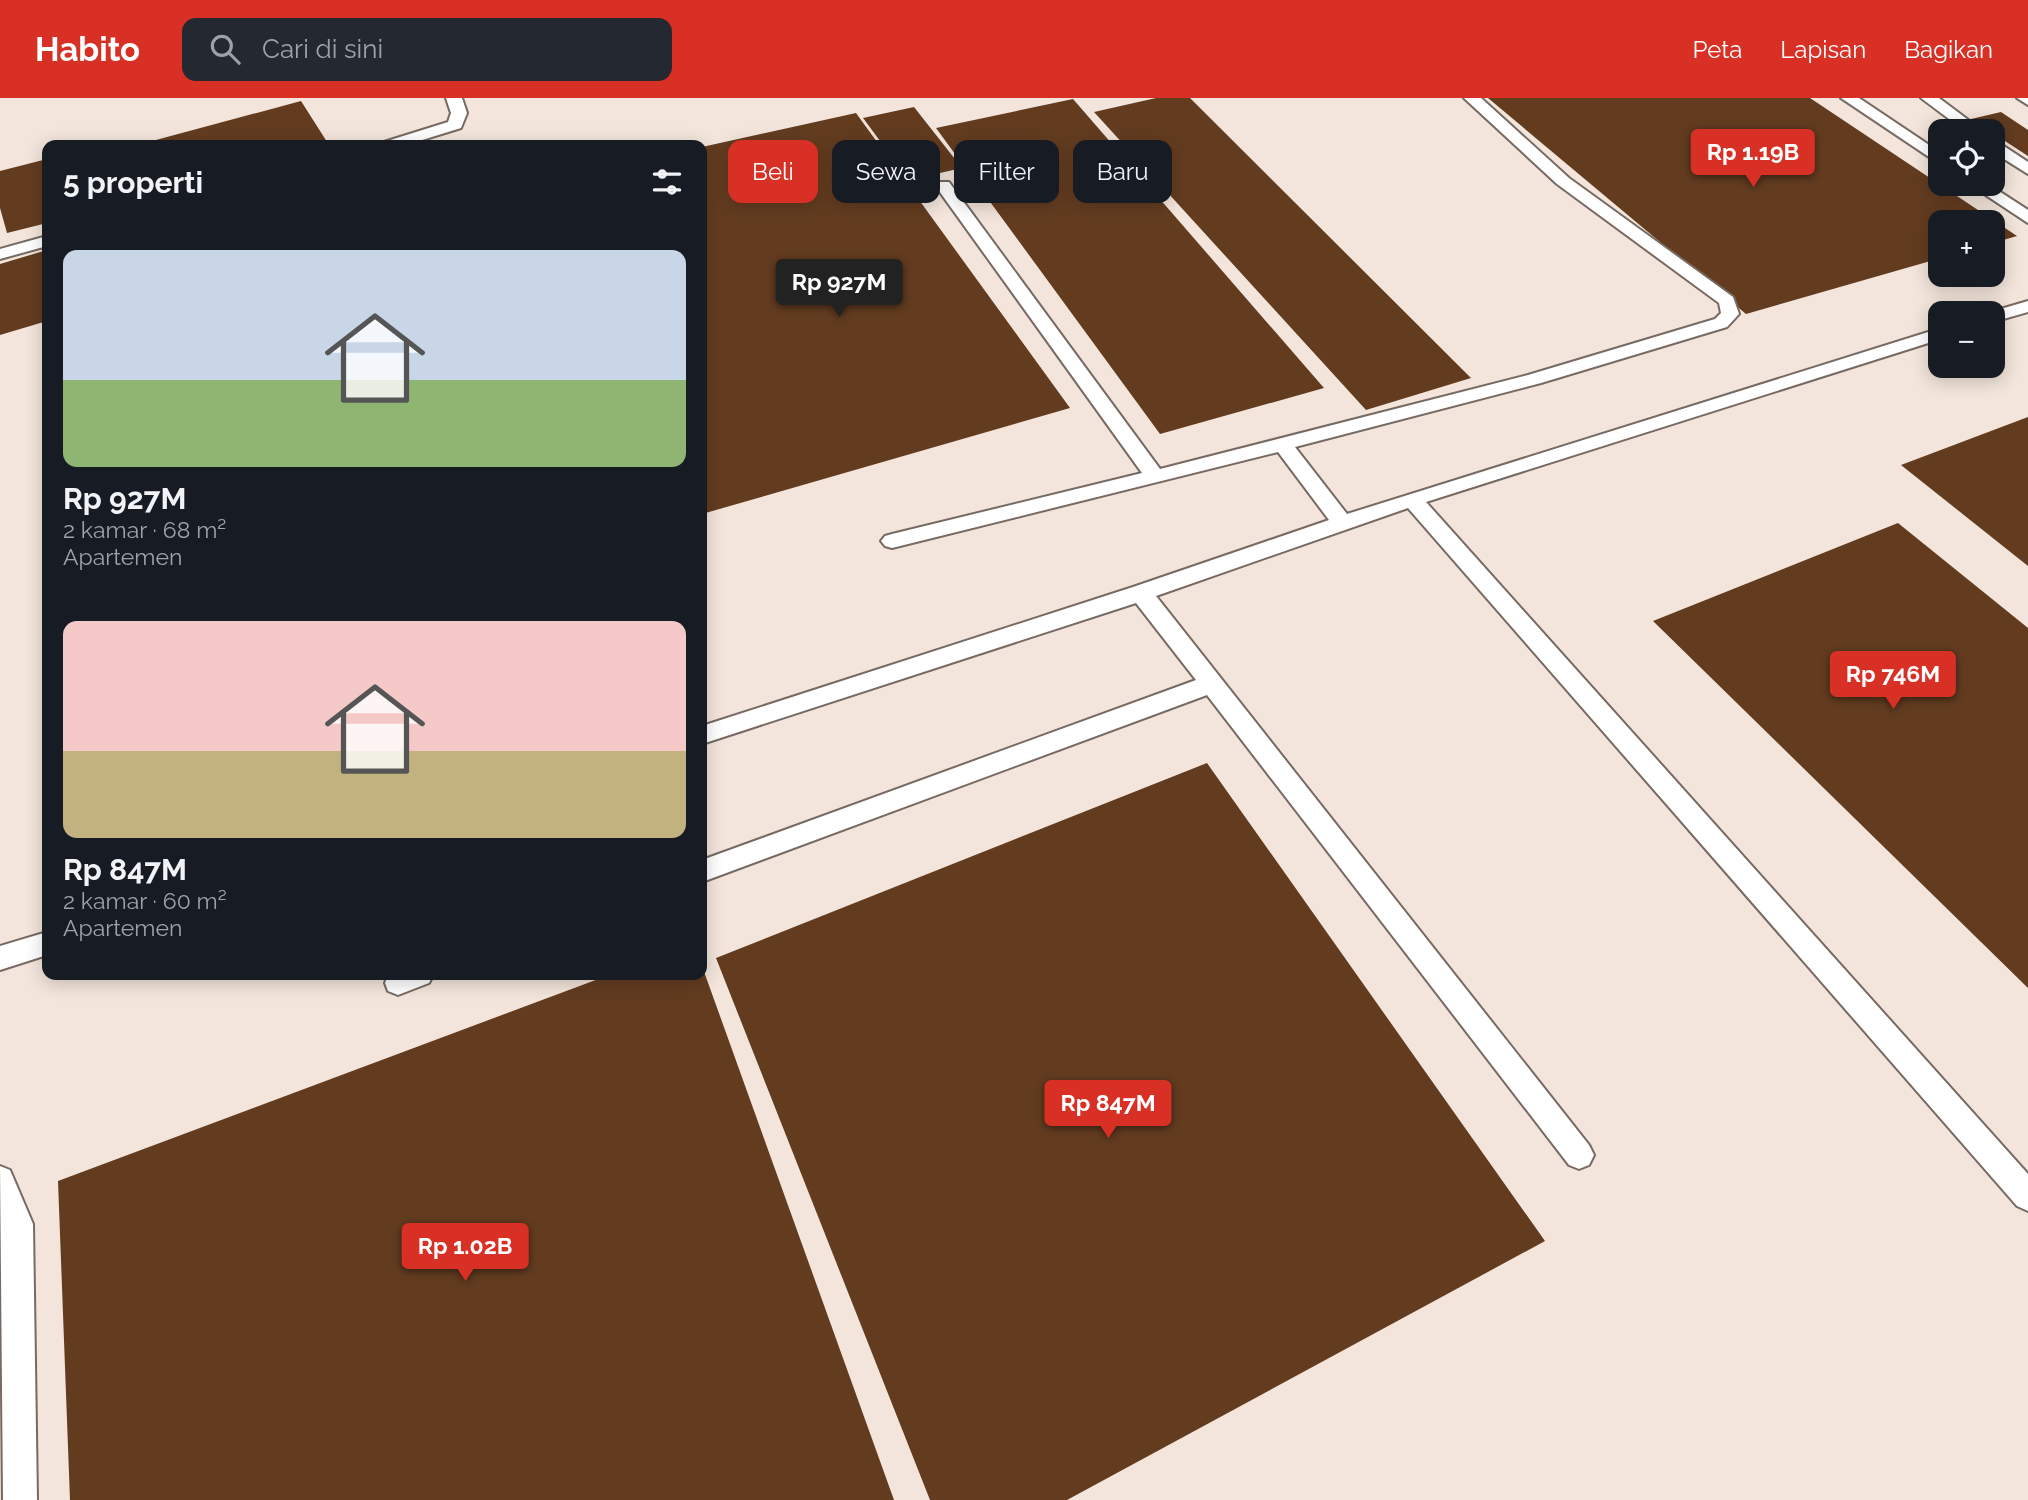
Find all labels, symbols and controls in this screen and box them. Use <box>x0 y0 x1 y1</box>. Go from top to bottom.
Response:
search box <box>182 18 672 81</box>
text: Habito <box>35 30 140 69</box>
icon: search <box>206 30 244 68</box>
text: Cari di sini <box>262 34 383 64</box>
text: Peta <box>1693 35 1742 64</box>
text: Lapisan <box>1780 35 1866 64</box>
text: Bagikan <box>1904 35 1993 64</box>
map controls <box>1928 119 2005 378</box>
button: locate <box>1928 119 2005 196</box>
pin: Rp 1.19B <box>1681 130 1825 189</box>
text: Rp 1.19B <box>1707 138 1799 165</box>
chip: Beli <box>728 140 818 203</box>
chip: Sewa <box>832 140 940 203</box>
chip: Filter <box>954 140 1059 203</box>
chip: Baru <box>1073 140 1172 203</box>
icon: filters <box>648 163 686 201</box>
text: 5 properti <box>63 165 203 200</box>
button: + <box>1928 210 2005 287</box>
pin: Rp 927M <box>774 260 904 319</box>
text: Rp 927M <box>792 268 886 295</box>
icon: home <box>312 295 438 421</box>
button: − <box>1928 301 2005 378</box>
text: Rp 927M <box>63 481 186 516</box>
text: 2 kamar · 68 m² <box>63 516 226 543</box>
text: Apartemen <box>63 543 182 570</box>
pin: Rp 746M <box>1828 652 1958 711</box>
text: Rp 746M <box>1846 660 1940 687</box>
icon: home <box>312 666 438 792</box>
text: Rp 847M <box>63 852 187 887</box>
text: 2 kamar · 60 m² <box>63 887 227 914</box>
text: Apartemen <box>63 914 182 941</box>
pin: Rp 847M <box>1043 1080 1173 1140</box>
text: Rp 847M <box>1060 1089 1156 1116</box>
pin: Rp 1.02B <box>393 1224 537 1283</box>
text: Rp 1.02B <box>418 1232 512 1259</box>

